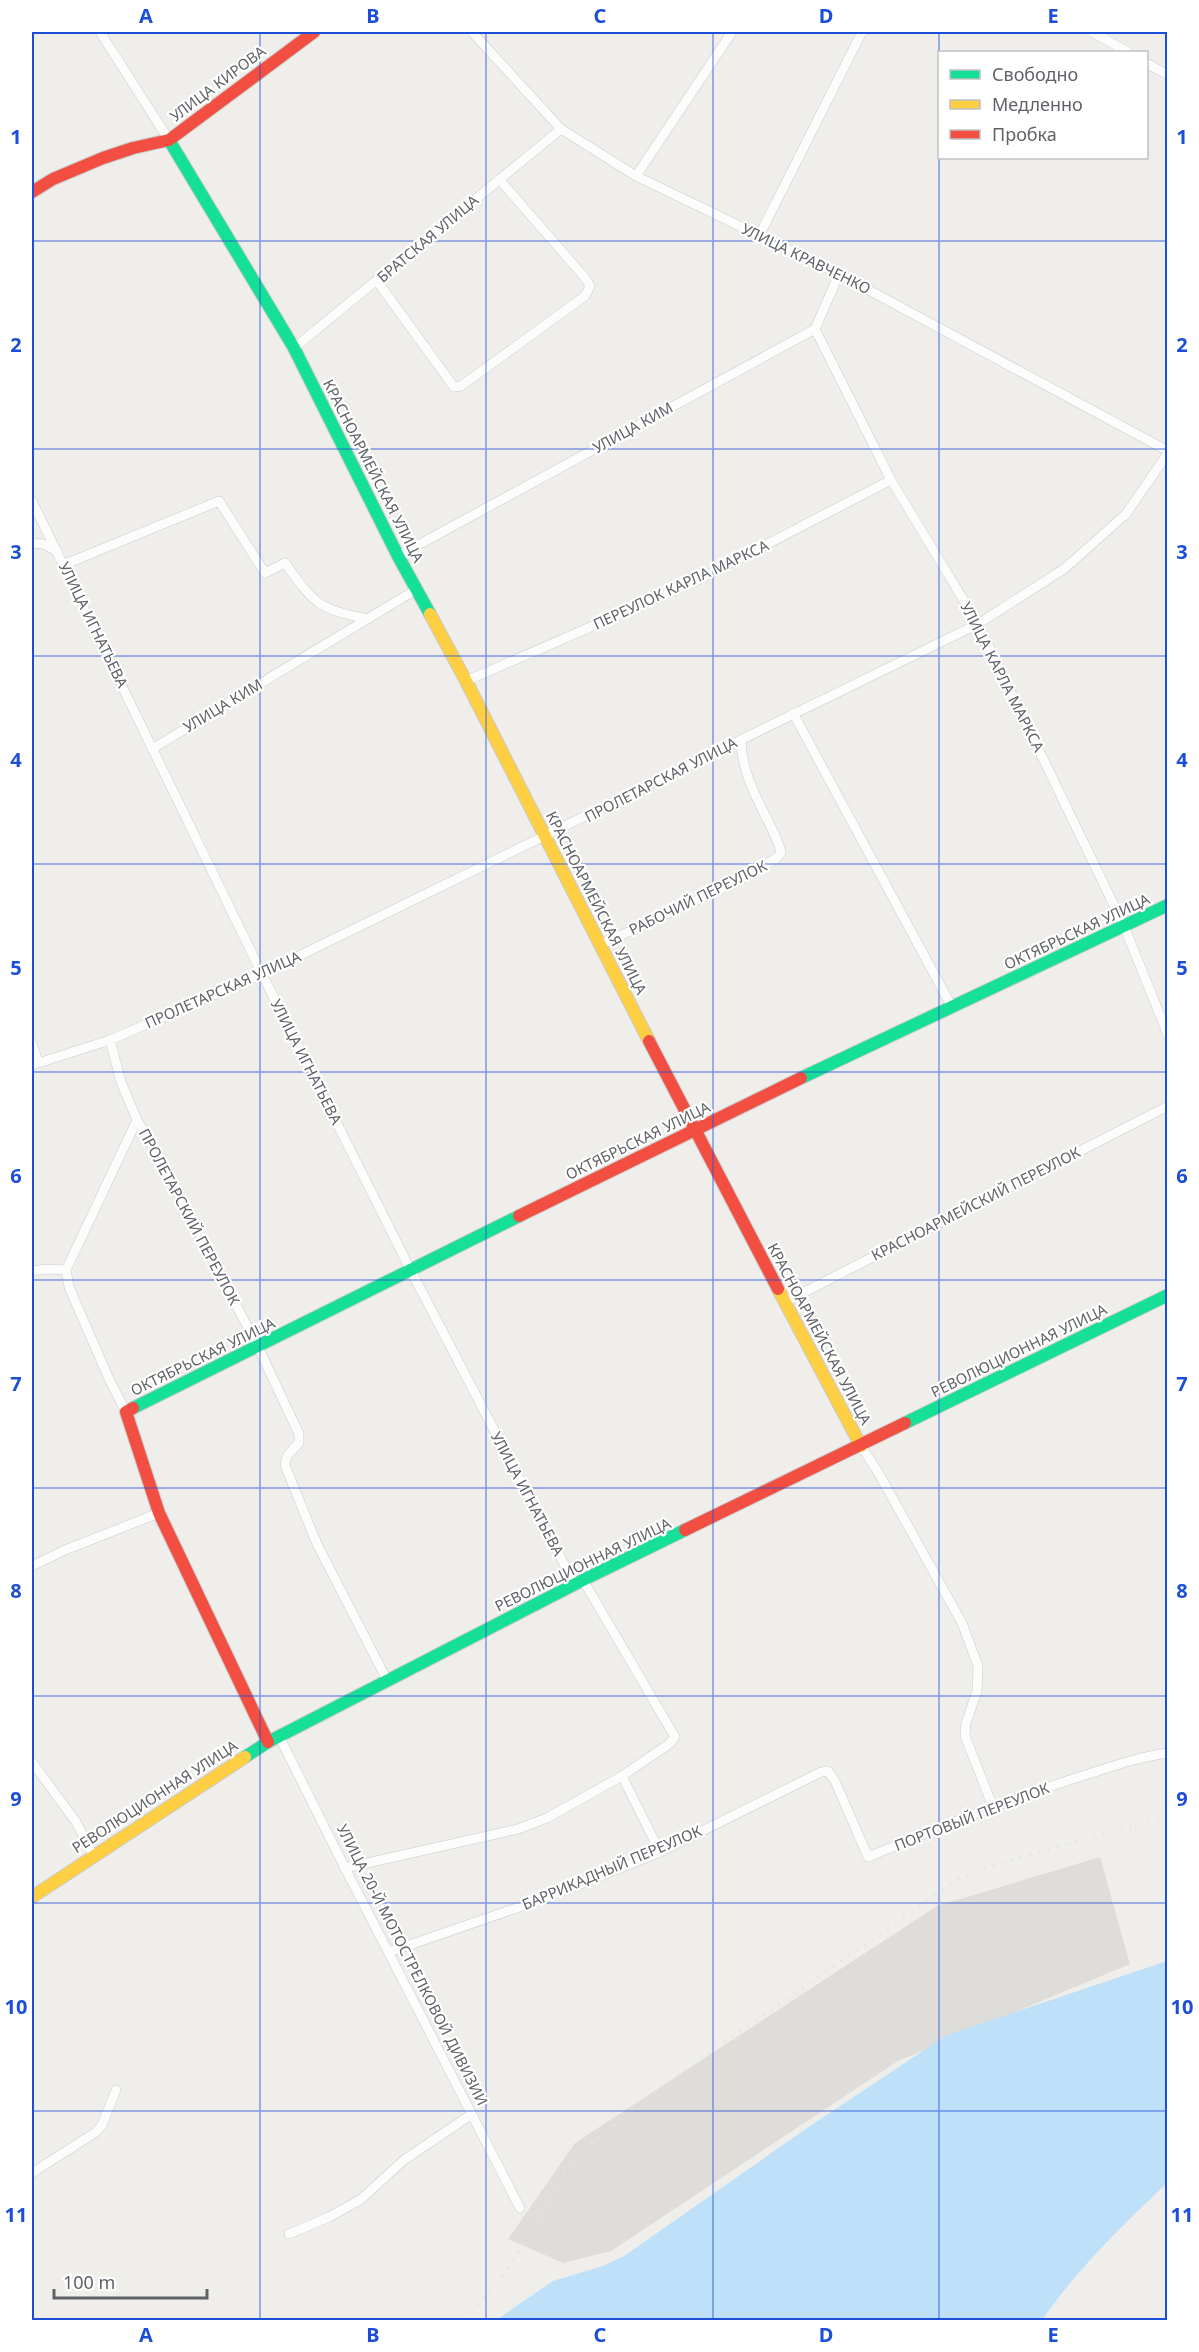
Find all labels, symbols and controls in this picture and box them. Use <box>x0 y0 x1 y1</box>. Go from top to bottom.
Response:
text: A <box>139 2 153 29</box>
text: B <box>366 2 380 29</box>
text: C <box>594 2 607 29</box>
text: D <box>819 2 833 29</box>
text: E <box>1047 2 1059 29</box>
street label: УЛИЦА КИРОВА <box>166 40 270 126</box>
legend <box>938 51 1148 159</box>
text: Свободно <box>992 62 1078 86</box>
text: Медленно <box>992 92 1083 116</box>
text: Пробка <box>992 122 1057 146</box>
text: 1 <box>10 123 22 150</box>
text: 1 <box>1176 123 1188 150</box>
street label: БРАТСКАЯ УЛИЦА <box>372 190 483 287</box>
street label: УЛИЦА КРАВЧЕНКО <box>739 218 874 298</box>
text: 2 <box>10 331 22 358</box>
text: 2 <box>1176 331 1188 358</box>
street label: КРАСНОАРМЕЙСКАЯ УЛИЦА <box>319 375 429 566</box>
street label: УЛИЦА КИМ <box>589 397 676 457</box>
street label: ПЕРЕУЛОК КАРЛА МАРКСА <box>590 534 772 634</box>
text: 3 <box>10 538 22 565</box>
text: 3 <box>1176 538 1188 565</box>
street label: УЛИЦА ИГНАТЬЕВА <box>55 558 133 691</box>
street label: УЛИЦА КАРЛА МАРКСА <box>956 598 1050 755</box>
street label: УЛИЦА КИМ <box>179 674 266 737</box>
street label: ПРОЛЕТАРСКАЯ УЛИЦА <box>581 732 741 826</box>
text: 4 <box>10 746 22 773</box>
text: 4 <box>1176 746 1188 773</box>
street label: КРАСНОАРМЕЙСКАЯ УЛИЦА <box>542 807 652 998</box>
street label: РАБОЧИЙ ПЕРЕУЛОК <box>625 855 770 939</box>
street label: ОКТЯБРЬСКАЯ УЛИЦА <box>1001 888 1153 974</box>
street label: ПРОЛЕТАРСКАЯ УЛИЦА <box>142 946 304 1032</box>
text: 5 <box>10 954 22 981</box>
text: 5 <box>1176 954 1188 981</box>
street label: УЛИЦА ИГНАТЬЕВА <box>267 996 347 1128</box>
street label: ОКТЯБРЬСКАЯ УЛИЦА <box>562 1096 714 1184</box>
street label: ПРОЛЕТАРСКИЙ ПЕРЕУЛОК <box>135 1125 245 1309</box>
street label: КРАСНОАРМЕЙСКИЙ ПЕРЕУЛОК <box>868 1141 1084 1265</box>
text: 6 <box>10 1162 22 1189</box>
text: 6 <box>1176 1162 1188 1189</box>
street label: КРАСНОАРМЕЙСКАЯ УЛИЦА <box>763 1239 877 1428</box>
street label: РЕВОЛЮЦИОННАЯ УЛИЦА <box>927 1299 1110 1401</box>
street label: ОКТЯБРЬСКАЯ УЛИЦА <box>127 1312 279 1400</box>
text: 7 <box>10 1370 22 1397</box>
text: 7 <box>1176 1370 1188 1397</box>
street label: УЛИЦА ИГНАТЬЕВА <box>487 1428 569 1560</box>
street label: РЕВОЛЮЦИОННАЯ УЛИЦА <box>491 1513 674 1615</box>
text: 8 <box>10 1577 22 1604</box>
text: 8 <box>1176 1577 1188 1604</box>
street label: РЕВОЛЮЦИОННАЯ УЛИЦА <box>68 1735 241 1857</box>
street label: ПОРТОВЫЙ ПЕРЕУЛОК <box>891 1777 1053 1855</box>
text: 9 <box>10 1785 22 1812</box>
text: 9 <box>1176 1785 1188 1812</box>
street label: БАРРИКАДНЫЙ ПЕРЕУЛОК <box>519 1820 705 1914</box>
street label: УЛИЦА 20-Й МОТОСТРЕЛКОВОЙ ДИВИЗИИ <box>333 1821 493 2109</box>
text: 10 <box>5 1993 27 2020</box>
text: 10 <box>1171 1993 1193 2020</box>
text: 11 <box>5 2201 27 2228</box>
text: 11 <box>1171 2201 1193 2228</box>
scale bar <box>54 2262 207 2300</box>
text: 100 m <box>63 2270 115 2294</box>
text: A <box>139 2321 153 2348</box>
text: B <box>366 2321 380 2348</box>
text: C <box>594 2321 607 2348</box>
text: D <box>819 2321 833 2348</box>
text: E <box>1047 2321 1059 2348</box>

